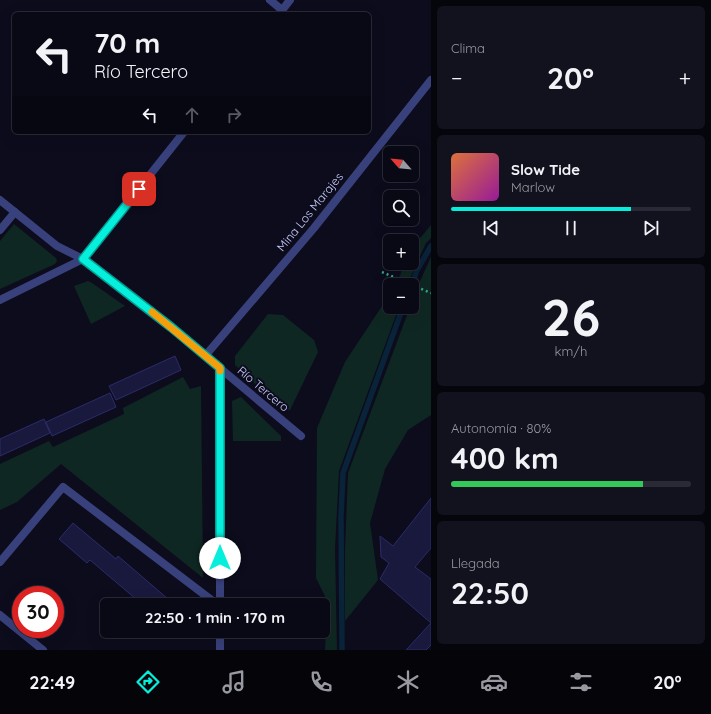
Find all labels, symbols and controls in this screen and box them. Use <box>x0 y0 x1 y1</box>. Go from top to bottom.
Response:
text: 70 m <box>94 25 160 60</box>
icon: left <box>28 28 80 80</box>
text: Clima <box>451 40 485 56</box>
text: 20° <box>547 59 594 97</box>
text: Río Tercero <box>94 60 188 83</box>
text: − <box>451 64 462 92</box>
text: + <box>679 64 691 92</box>
icon: left <box>139 104 161 126</box>
icon: ahead <box>181 104 203 126</box>
icon: right <box>223 104 245 126</box>
north arrow <box>383 146 419 182</box>
map controls <box>383 146 419 314</box>
text: Slow Tide <box>511 160 580 179</box>
street label: Mina Los Marajes <box>273 169 346 254</box>
pin <box>122 172 156 206</box>
icon: arrive <box>128 178 150 200</box>
text: Marlow <box>511 179 555 195</box>
button: search <box>383 190 419 226</box>
icon: previous <box>480 217 502 239</box>
icon: pause <box>560 217 582 239</box>
icon: next <box>640 217 662 239</box>
button: + <box>383 234 419 270</box>
button: − <box>383 278 419 314</box>
text: 26 <box>542 284 600 349</box>
text: km/h <box>555 343 587 359</box>
street label: Río Tercero <box>234 363 292 415</box>
text: Autonomía · 80% <box>451 420 551 436</box>
text: 400 km <box>451 439 559 477</box>
position arrow <box>199 537 241 579</box>
text: Llegada <box>451 555 500 571</box>
text: 22:50 <box>451 574 529 612</box>
speed limit sign: 30 <box>12 586 64 638</box>
text: 22:50 · 1 min · 170 m <box>145 608 285 627</box>
icon: directions <box>134 668 162 696</box>
icon: music <box>220 668 248 696</box>
icon: phone <box>307 668 335 696</box>
icon: climate <box>394 668 422 696</box>
icon: car <box>480 668 508 696</box>
icon: filters <box>567 668 595 696</box>
text: 22:49 <box>29 671 75 694</box>
text: 20° <box>653 671 682 694</box>

